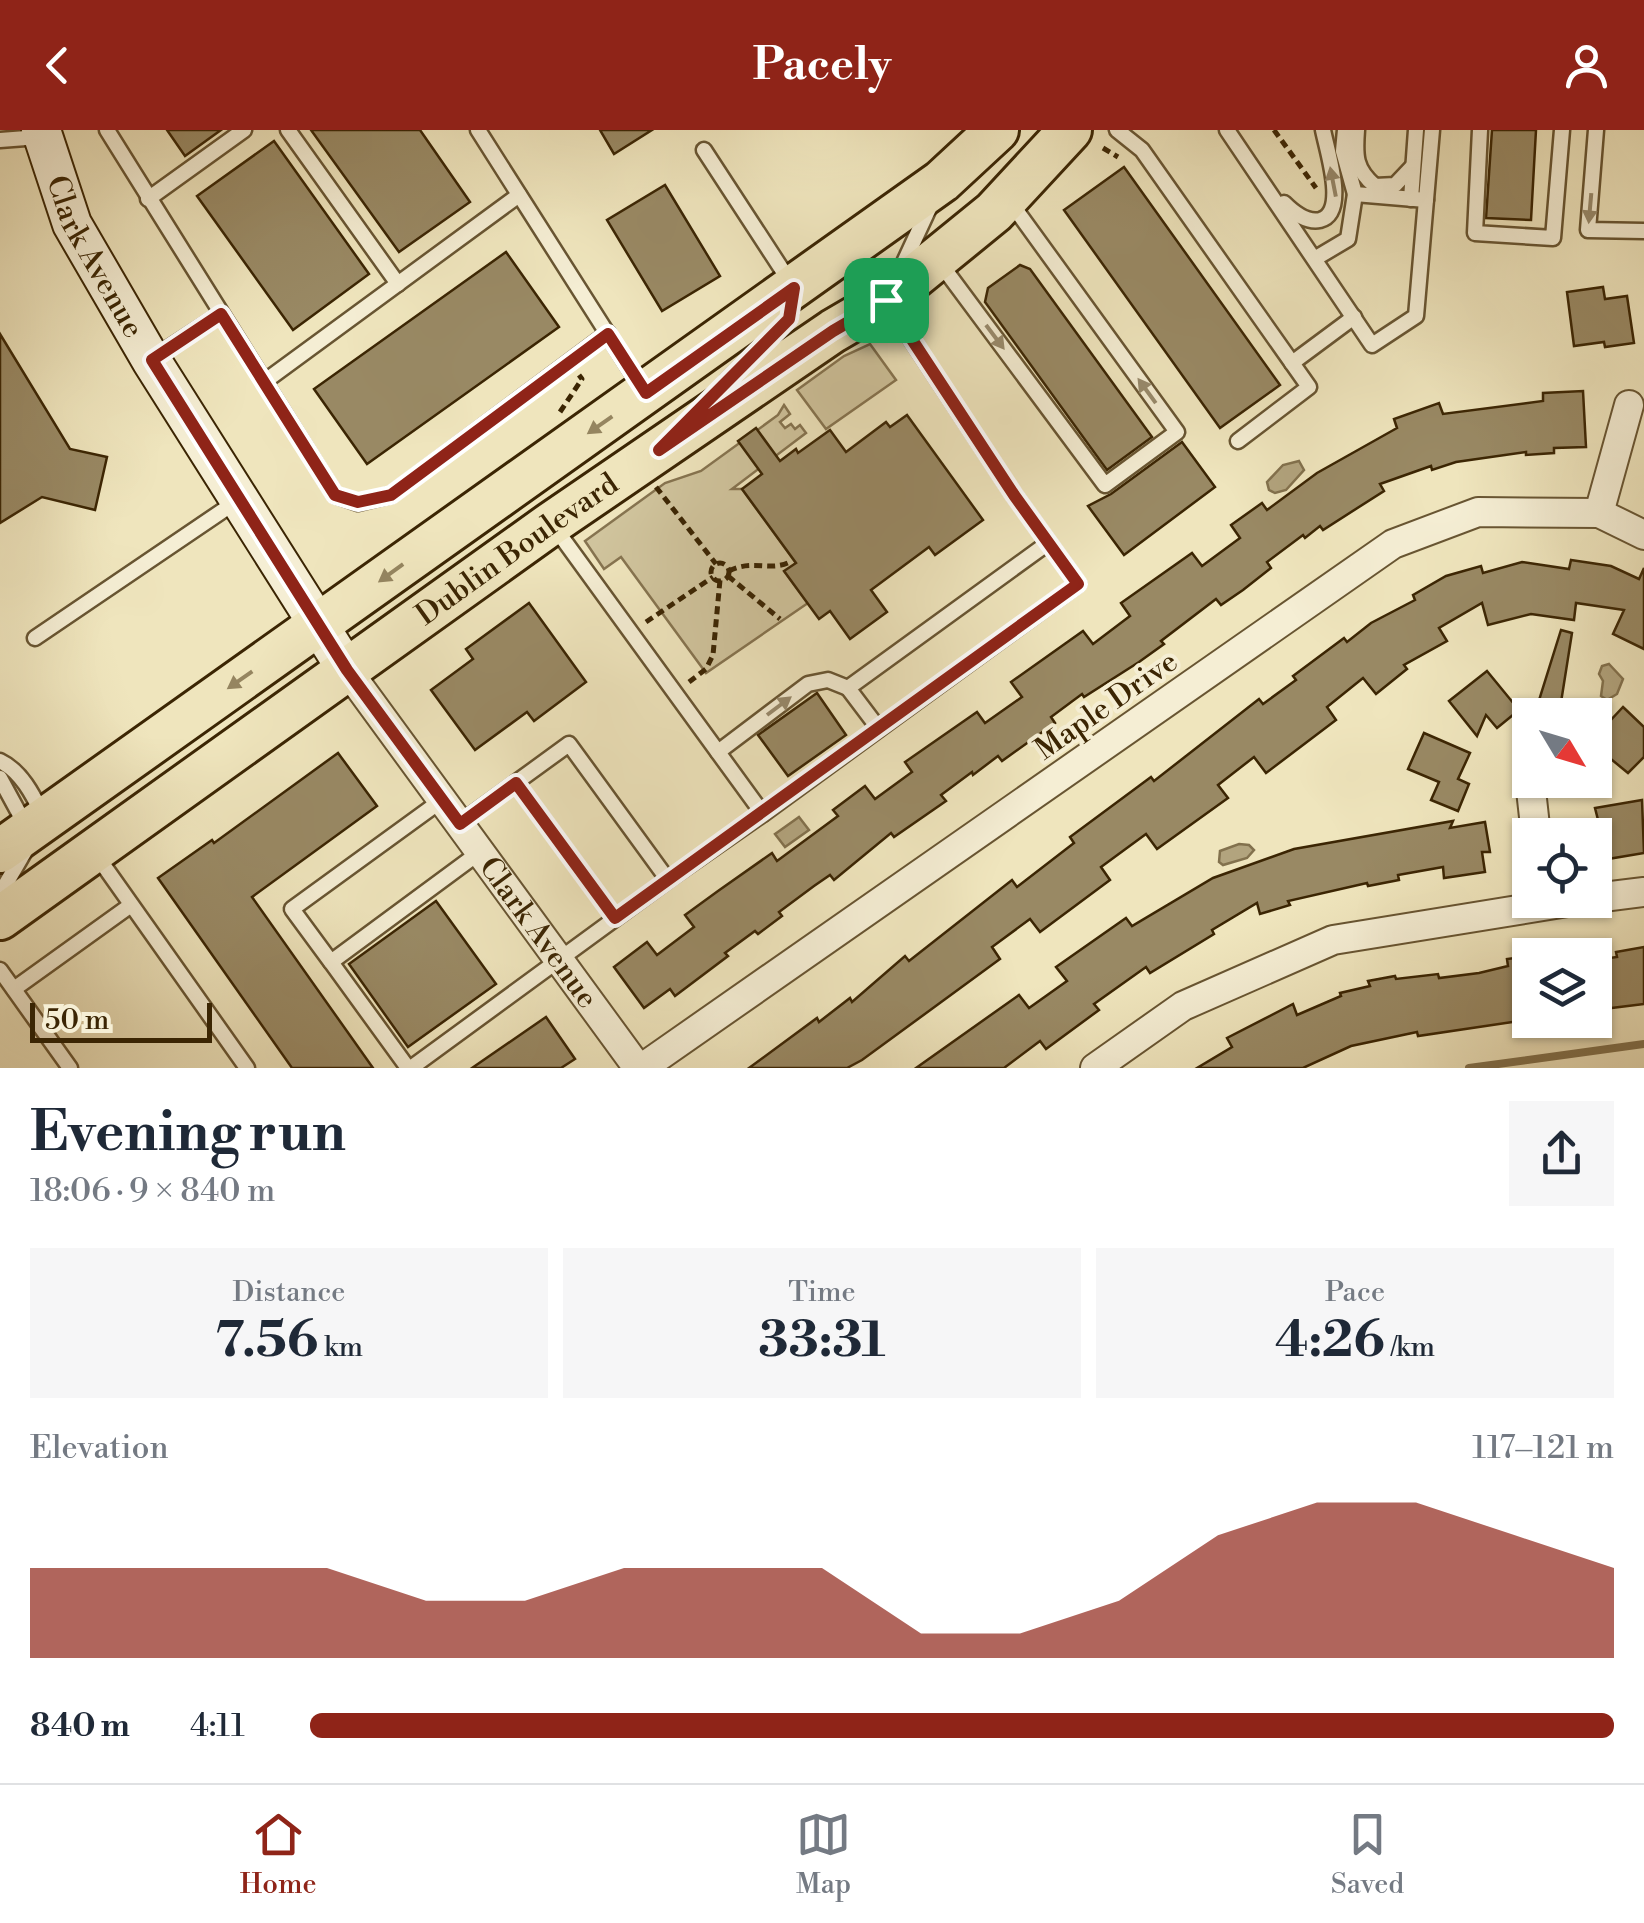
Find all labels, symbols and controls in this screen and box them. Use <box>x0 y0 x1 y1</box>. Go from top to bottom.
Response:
text: Pacely <box>753 37 891 94</box>
icon: back <box>30 38 85 93</box>
icon: person <box>1559 38 1614 93</box>
one-way arrow <box>1324 166 1340 197</box>
street label: Clark Avenue <box>37 171 152 345</box>
one-way arrow <box>1581 193 1597 225</box>
pin <box>844 258 929 343</box>
icon: arrive <box>859 273 914 328</box>
one-way arrow <box>984 324 1004 350</box>
one-way arrow <box>1137 377 1157 404</box>
one-way arrow <box>586 415 613 434</box>
street label: Dublin Boulevard <box>409 465 626 634</box>
one-way arrow <box>377 563 404 582</box>
street label: Maple Drive <box>1028 643 1185 769</box>
one-way arrow <box>227 669 253 689</box>
one-way arrow <box>766 696 793 716</box>
north arrow <box>1512 698 1612 798</box>
map controls <box>1512 698 1612 1038</box>
button: locate <box>1512 818 1612 918</box>
street label: Clark Avenue <box>470 850 606 1016</box>
button: layers <box>1512 938 1612 1038</box>
scale bar <box>30 998 212 1043</box>
text: 50 m <box>45 1003 109 1038</box>
text: Evening run <box>30 1099 346 1168</box>
button: share <box>1509 1101 1614 1206</box>
text: 18:06 · 9 × 840 m <box>30 1171 275 1211</box>
text: Distance <box>233 1275 345 1310</box>
text: Time <box>788 1275 856 1310</box>
text: Pace <box>1325 1275 1385 1310</box>
text: 7.56 <box>215 1310 318 1372</box>
text: 33:31 <box>759 1310 885 1372</box>
text: 4:26 <box>1275 1310 1385 1372</box>
text: km <box>318 1330 363 1365</box>
text: /km <box>1385 1330 1435 1365</box>
text: Elevation <box>30 1428 169 1468</box>
text: 117–121 m <box>1472 1428 1614 1468</box>
text: 840 m <box>30 1706 130 1746</box>
text: 4:11 <box>190 1706 245 1746</box>
tab: Home <box>240 1807 317 1902</box>
tab: Map <box>796 1807 851 1902</box>
tab: Saved <box>1331 1807 1404 1902</box>

